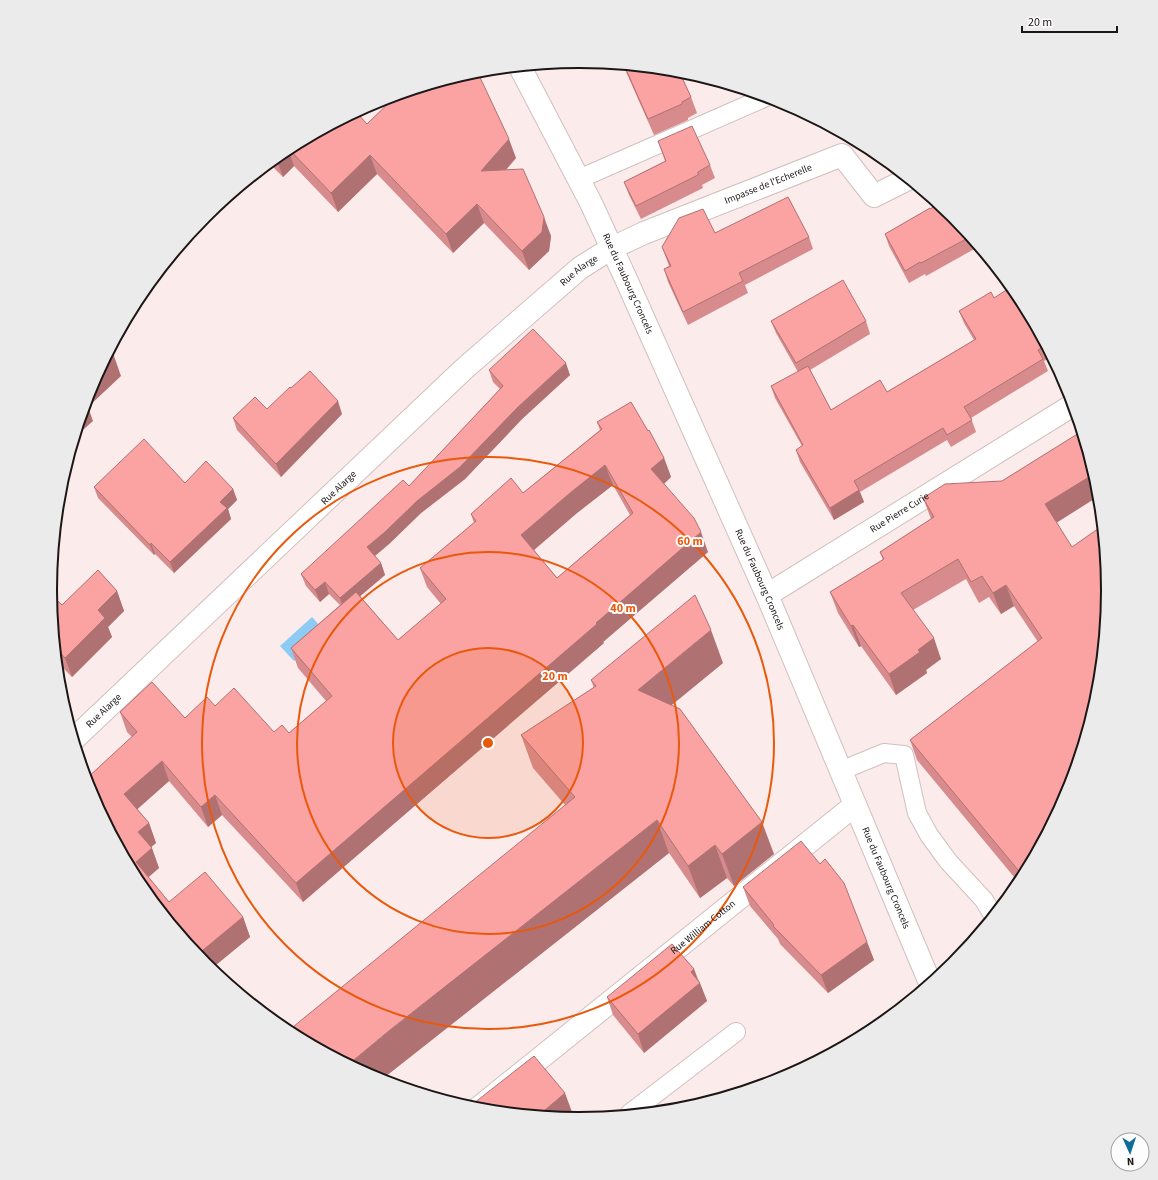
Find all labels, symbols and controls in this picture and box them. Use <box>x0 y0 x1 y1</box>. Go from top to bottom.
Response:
scale bar <box>1022 8 1117 34</box>
text: 20 m <box>1028 14 1052 31</box>
street label: Impasse de l'Echerelle <box>722 160 814 208</box>
street label: Rue du Faubourg Croncels <box>599 231 657 336</box>
street label: Rue Alarge <box>557 252 601 289</box>
street label: Rue Alarge <box>318 467 360 508</box>
street label: Rue Pierre Curie <box>867 489 932 536</box>
street label: Rue du Faubourg Croncels <box>731 527 788 632</box>
text: 60 m <box>677 533 703 550</box>
text: 40 m <box>610 600 636 617</box>
text: 20 m <box>542 668 568 685</box>
street label: Rue Alarge <box>83 690 125 731</box>
centre of rings <box>481 736 495 750</box>
street label: Rue du Faubourg Croncels <box>858 825 913 931</box>
street label: Rue William Cotton <box>668 897 738 958</box>
north arrow <box>1110 1132 1150 1172</box>
text: N <box>1126 1154 1135 1169</box>

